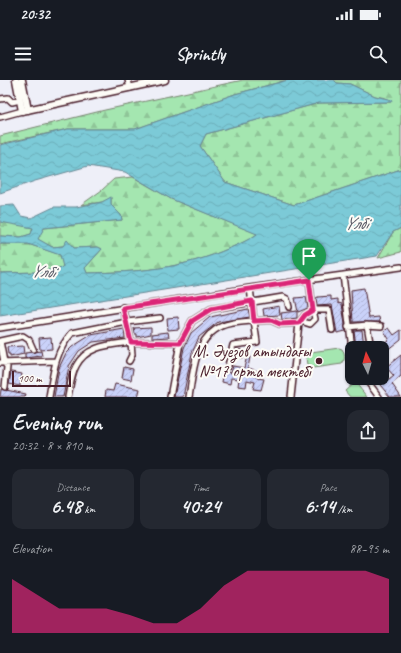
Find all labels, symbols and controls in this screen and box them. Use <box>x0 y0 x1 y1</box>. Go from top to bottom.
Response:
text: 20:32 <box>20 5 50 24</box>
icon: menu <box>12 43 34 65</box>
text: Sprintly <box>176 43 225 65</box>
icon: search <box>367 43 389 65</box>
water label: Үлбі <box>344 212 372 234</box>
pin <box>292 239 326 280</box>
icon: arrive <box>298 245 320 267</box>
water label: Үлбі <box>30 259 60 283</box>
place label: М. Әуезов атындағы №17 орта мектебі <box>193 341 313 382</box>
north arrow <box>345 341 389 385</box>
map controls <box>345 341 389 385</box>
marker: М. Әуезов атындағы №17 орта мектебі <box>314 356 324 366</box>
scale bar <box>12 369 71 388</box>
text: 100 m <box>18 371 42 385</box>
text: Evening run <box>12 409 102 437</box>
button: share <box>347 410 389 452</box>
text: 20:32 · 8 × 810 m <box>12 438 93 454</box>
text: Distance <box>56 480 89 494</box>
text: Time <box>192 480 209 494</box>
text: Pace <box>320 480 337 494</box>
text: 6.48 <box>50 494 82 519</box>
text: 40:24 <box>181 494 220 519</box>
text: 6:14 <box>304 494 335 519</box>
text: km <box>82 502 95 516</box>
text: /km <box>335 502 352 516</box>
text: Elevation <box>12 541 52 557</box>
text: 88–95 m <box>349 541 389 557</box>

